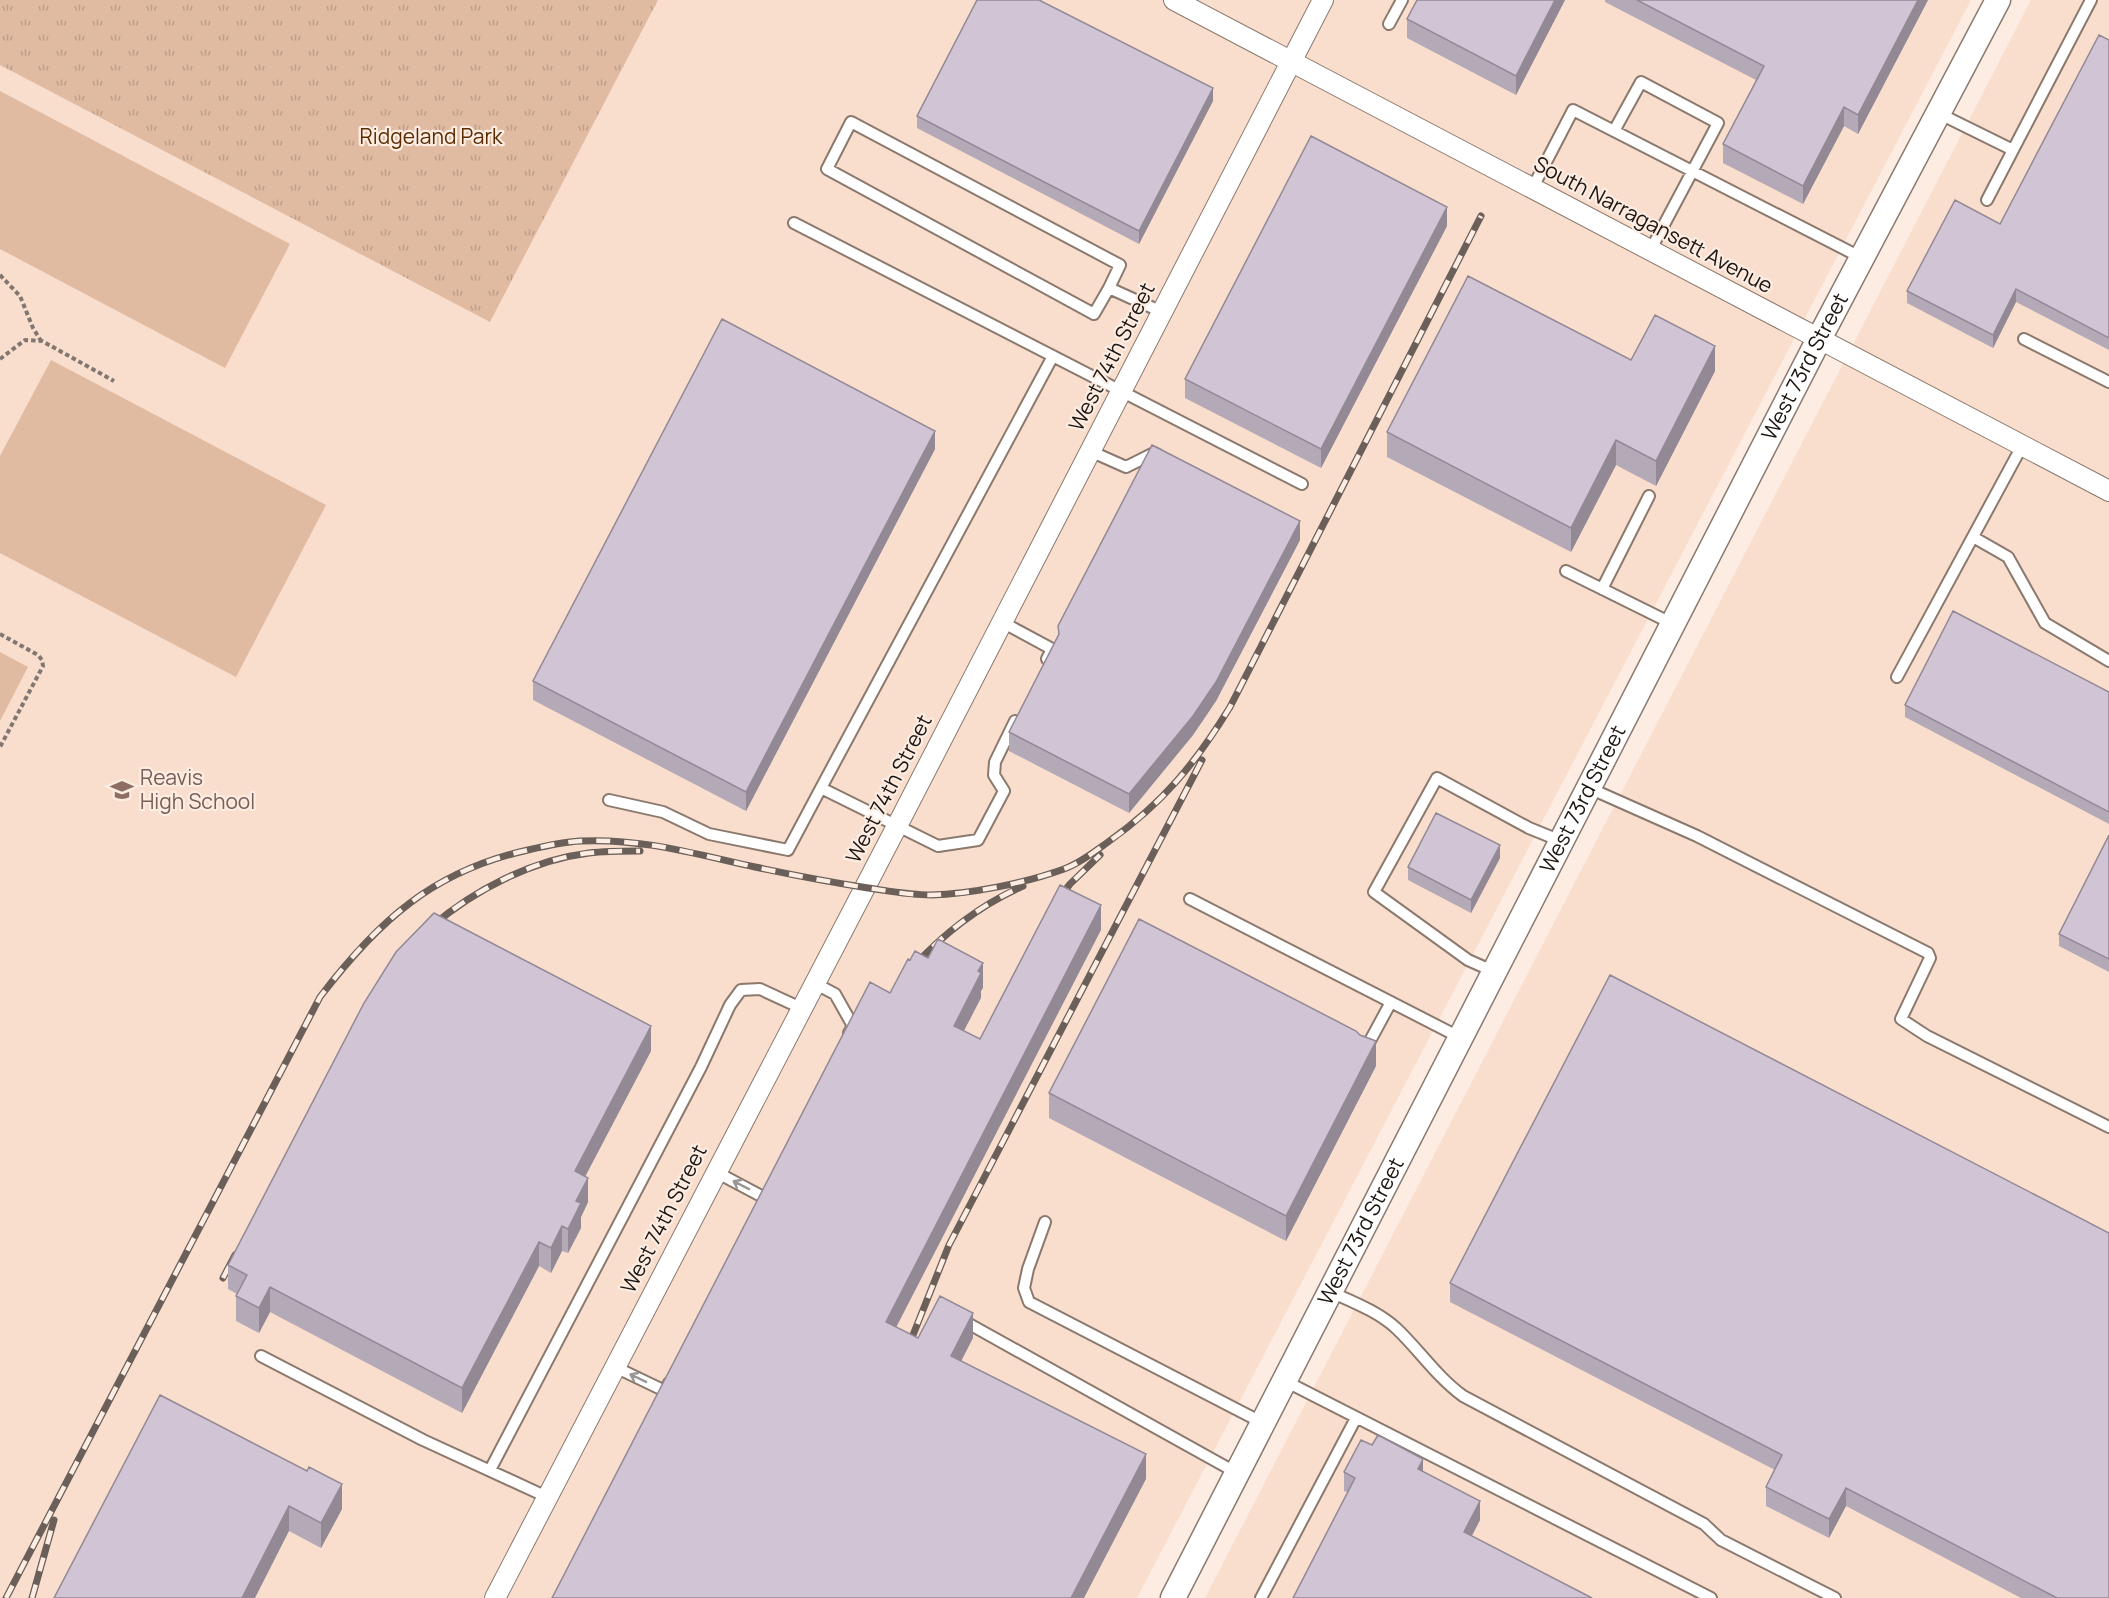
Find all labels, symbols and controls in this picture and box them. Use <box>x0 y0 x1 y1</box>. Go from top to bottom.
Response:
park label: Ridgeland Park <box>360 122 503 150</box>
street label: South Narragansett Avenue <box>1529 149 1778 299</box>
street label: West 74th Street <box>1062 278 1161 436</box>
street label: West 73rd Street <box>1754 288 1854 445</box>
street label: West 74th Street <box>839 710 938 868</box>
street label: West 73rd Street <box>1533 720 1632 877</box>
place label: Reavis High School <box>140 763 255 815</box>
school or university icon: Reavis High School <box>109 777 135 803</box>
street label: West 74th Street <box>614 1140 713 1298</box>
street label: West 73rd Street <box>1311 1152 1410 1310</box>
one-way arrow <box>732 1179 750 1190</box>
one-way arrow <box>630 1371 648 1383</box>

